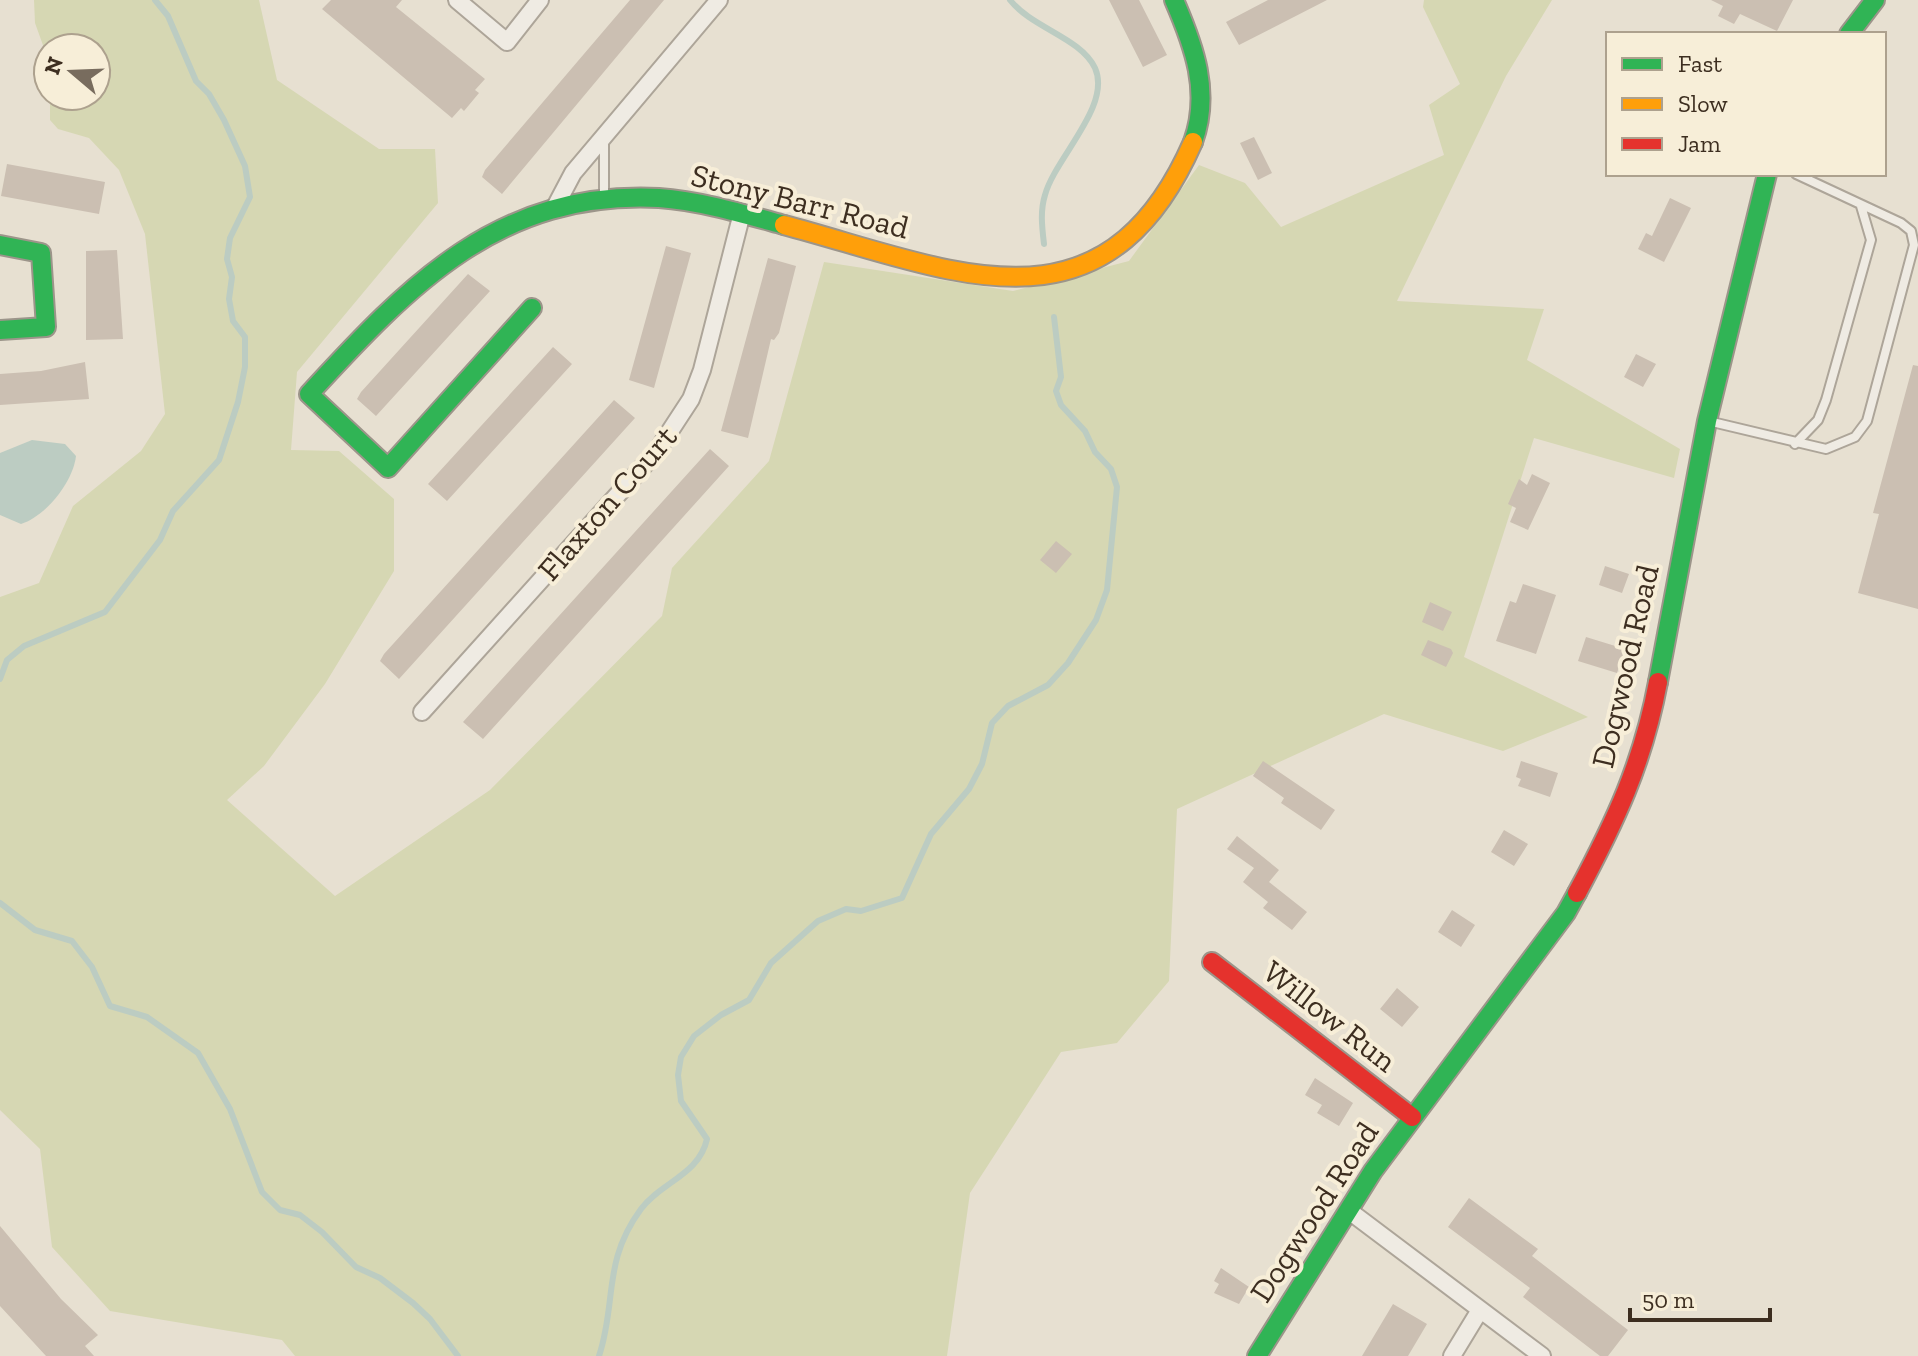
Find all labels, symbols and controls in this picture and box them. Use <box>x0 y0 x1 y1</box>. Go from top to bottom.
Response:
north arrow <box>32 32 112 112</box>
legend <box>1606 32 1886 176</box>
text: Fast <box>1678 49 1722 78</box>
text: N <box>38 53 69 78</box>
text: Slow <box>1678 89 1728 118</box>
text: Jam <box>1678 129 1721 158</box>
street label: Stony Barr Road <box>687 156 913 247</box>
street label: Flaxton Court <box>530 418 685 588</box>
street label: Dogwood Road <box>1583 560 1667 771</box>
street label: Willow Run <box>1256 952 1405 1080</box>
street label: Dogwood Road <box>1242 1114 1387 1309</box>
scale bar <box>1630 1272 1770 1322</box>
text: 50 m <box>1642 1285 1695 1314</box>

